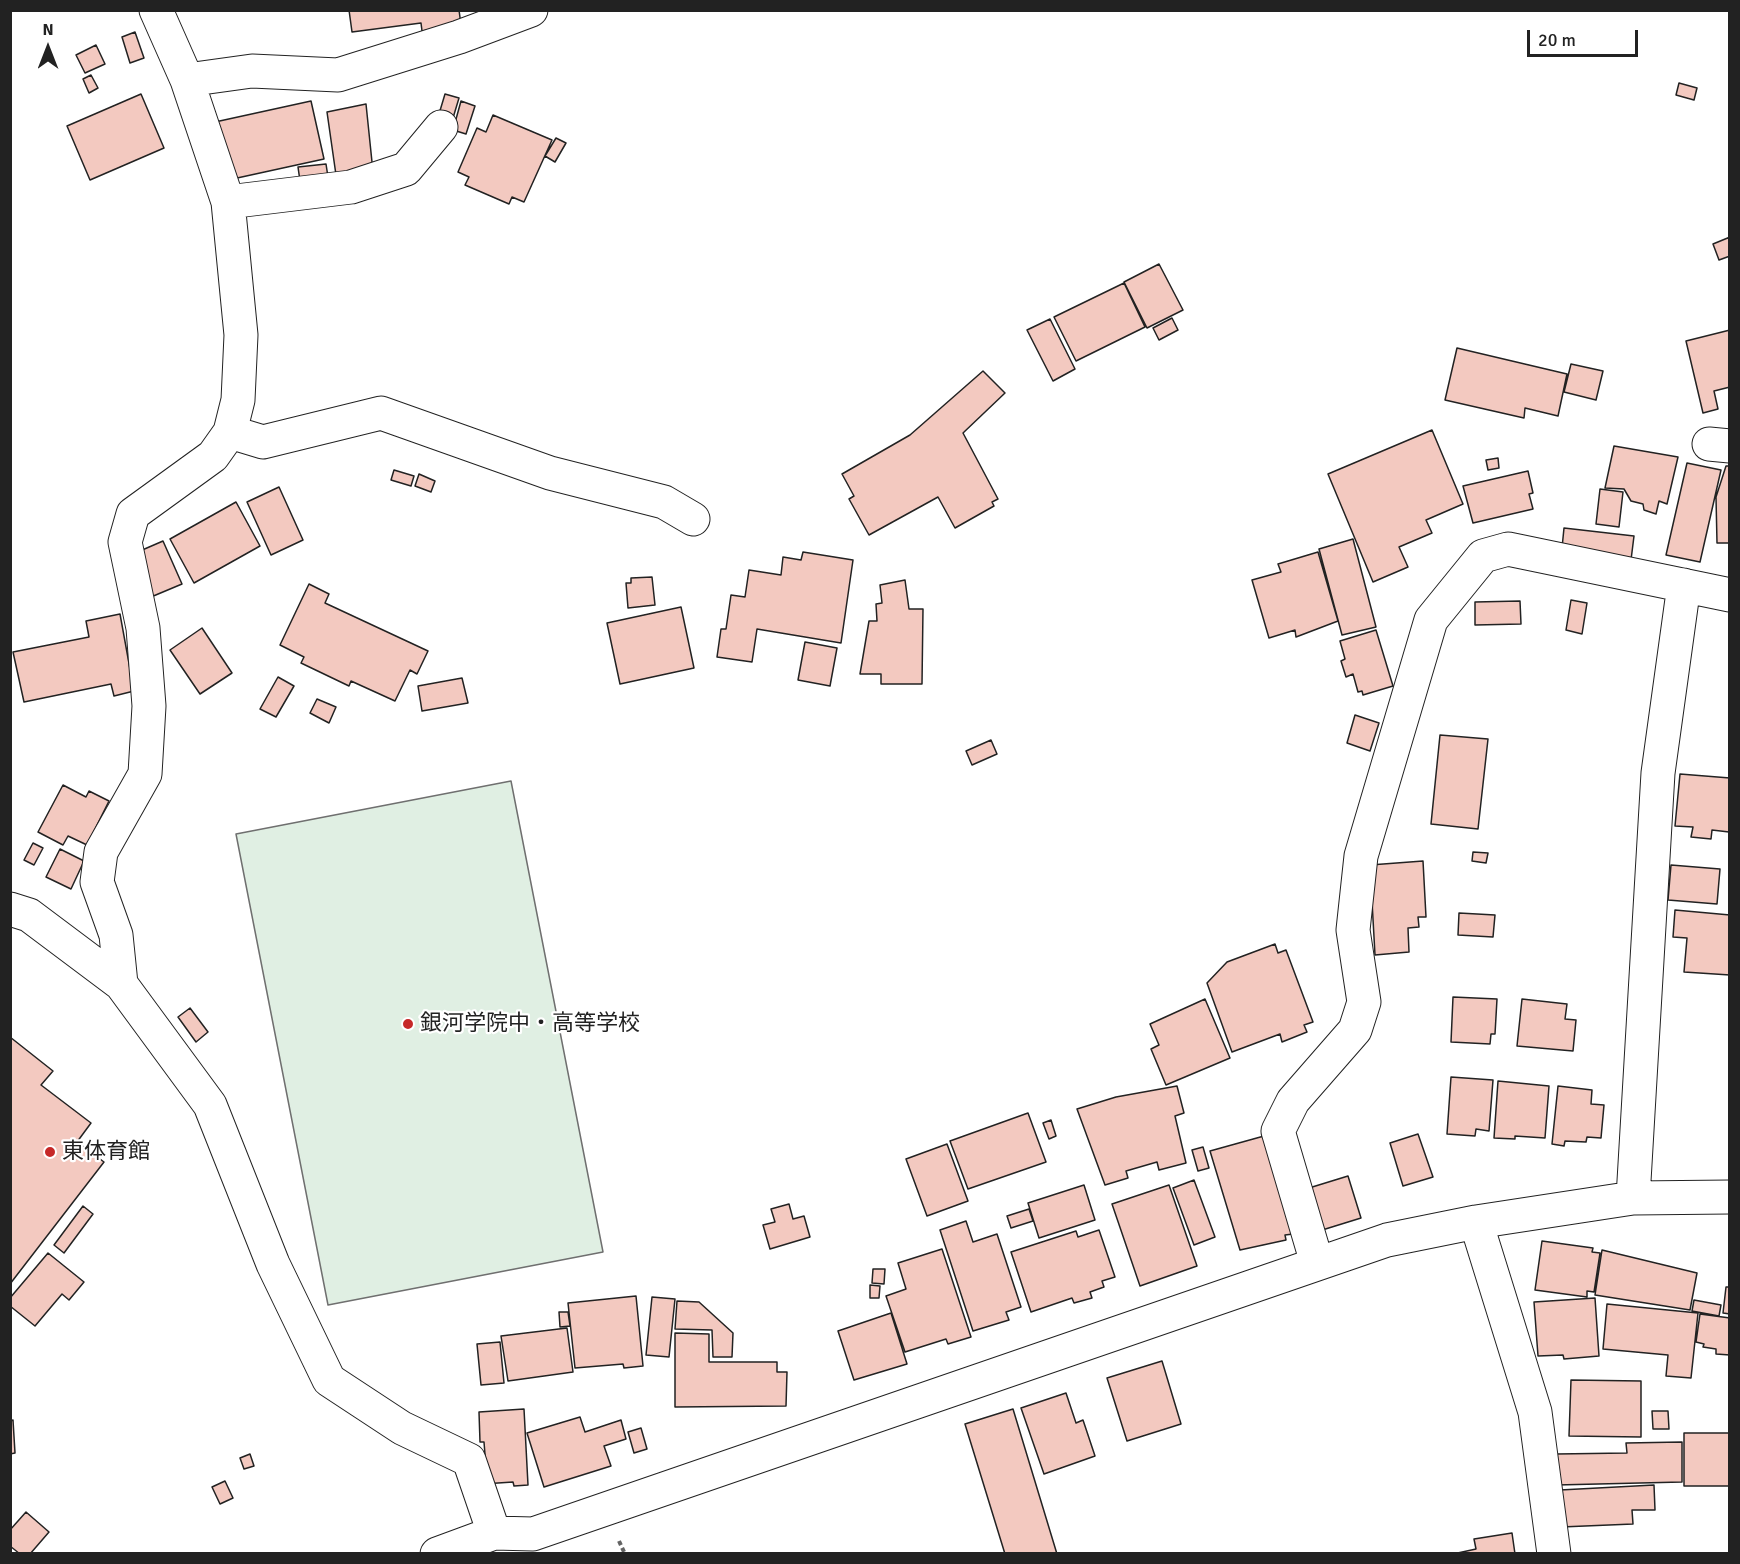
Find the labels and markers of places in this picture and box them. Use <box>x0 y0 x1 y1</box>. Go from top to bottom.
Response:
place label: 銀河学院中・高等学校 <box>420 1011 640 1037</box>
marker: 銀河学院中・高等学校 <box>401 1017 415 1031</box>
place label: 東体育館 <box>62 1139 150 1165</box>
marker: 東体育館 <box>43 1145 57 1159</box>

